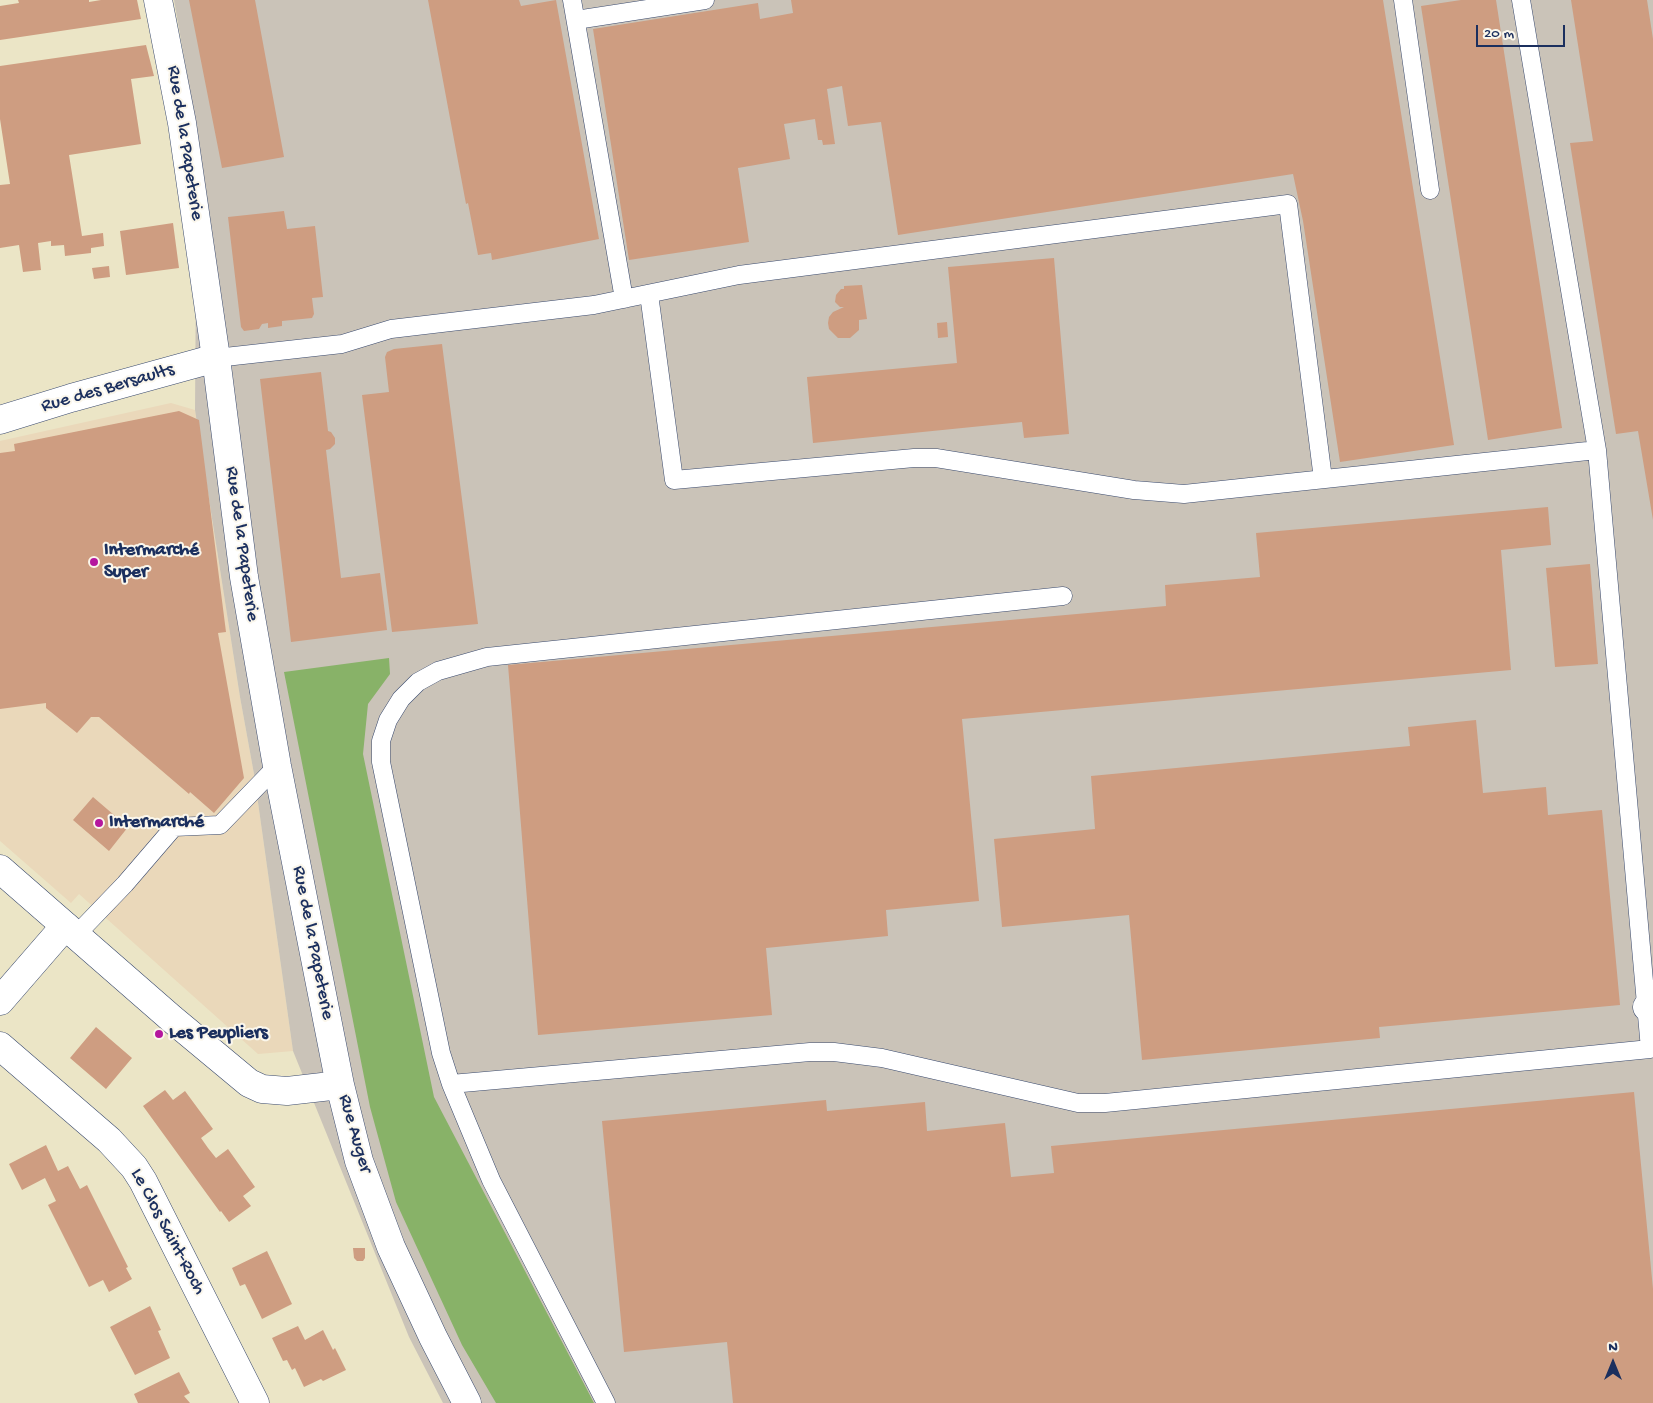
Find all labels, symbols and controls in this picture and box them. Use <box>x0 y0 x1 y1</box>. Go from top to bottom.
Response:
scale bar <box>1478 15 1567 47</box>
text: 20 m <box>1484 25 1514 43</box>
street label: Rue de la Papeterie <box>161 64 207 222</box>
street label: Rue des Bersaults <box>39 359 177 419</box>
street label: Rue de la Papeterie <box>219 465 263 623</box>
place label: Intermarché Super <box>104 540 199 584</box>
marker: Intermarché Super <box>88 556 100 568</box>
place label: Intermarché <box>109 812 204 834</box>
marker: Intermarché <box>93 817 105 829</box>
street label: Rue de la Papeterie <box>286 864 338 1022</box>
place label: Les Peupliers <box>169 1023 268 1045</box>
marker: Les Peupliers <box>153 1028 165 1040</box>
street label: Rue Auger <box>332 1092 376 1176</box>
street label: Le Clos Saint-Roch <box>124 1165 210 1299</box>
north arrow <box>1588 1338 1638 1388</box>
text: N <box>1608 1339 1618 1356</box>

